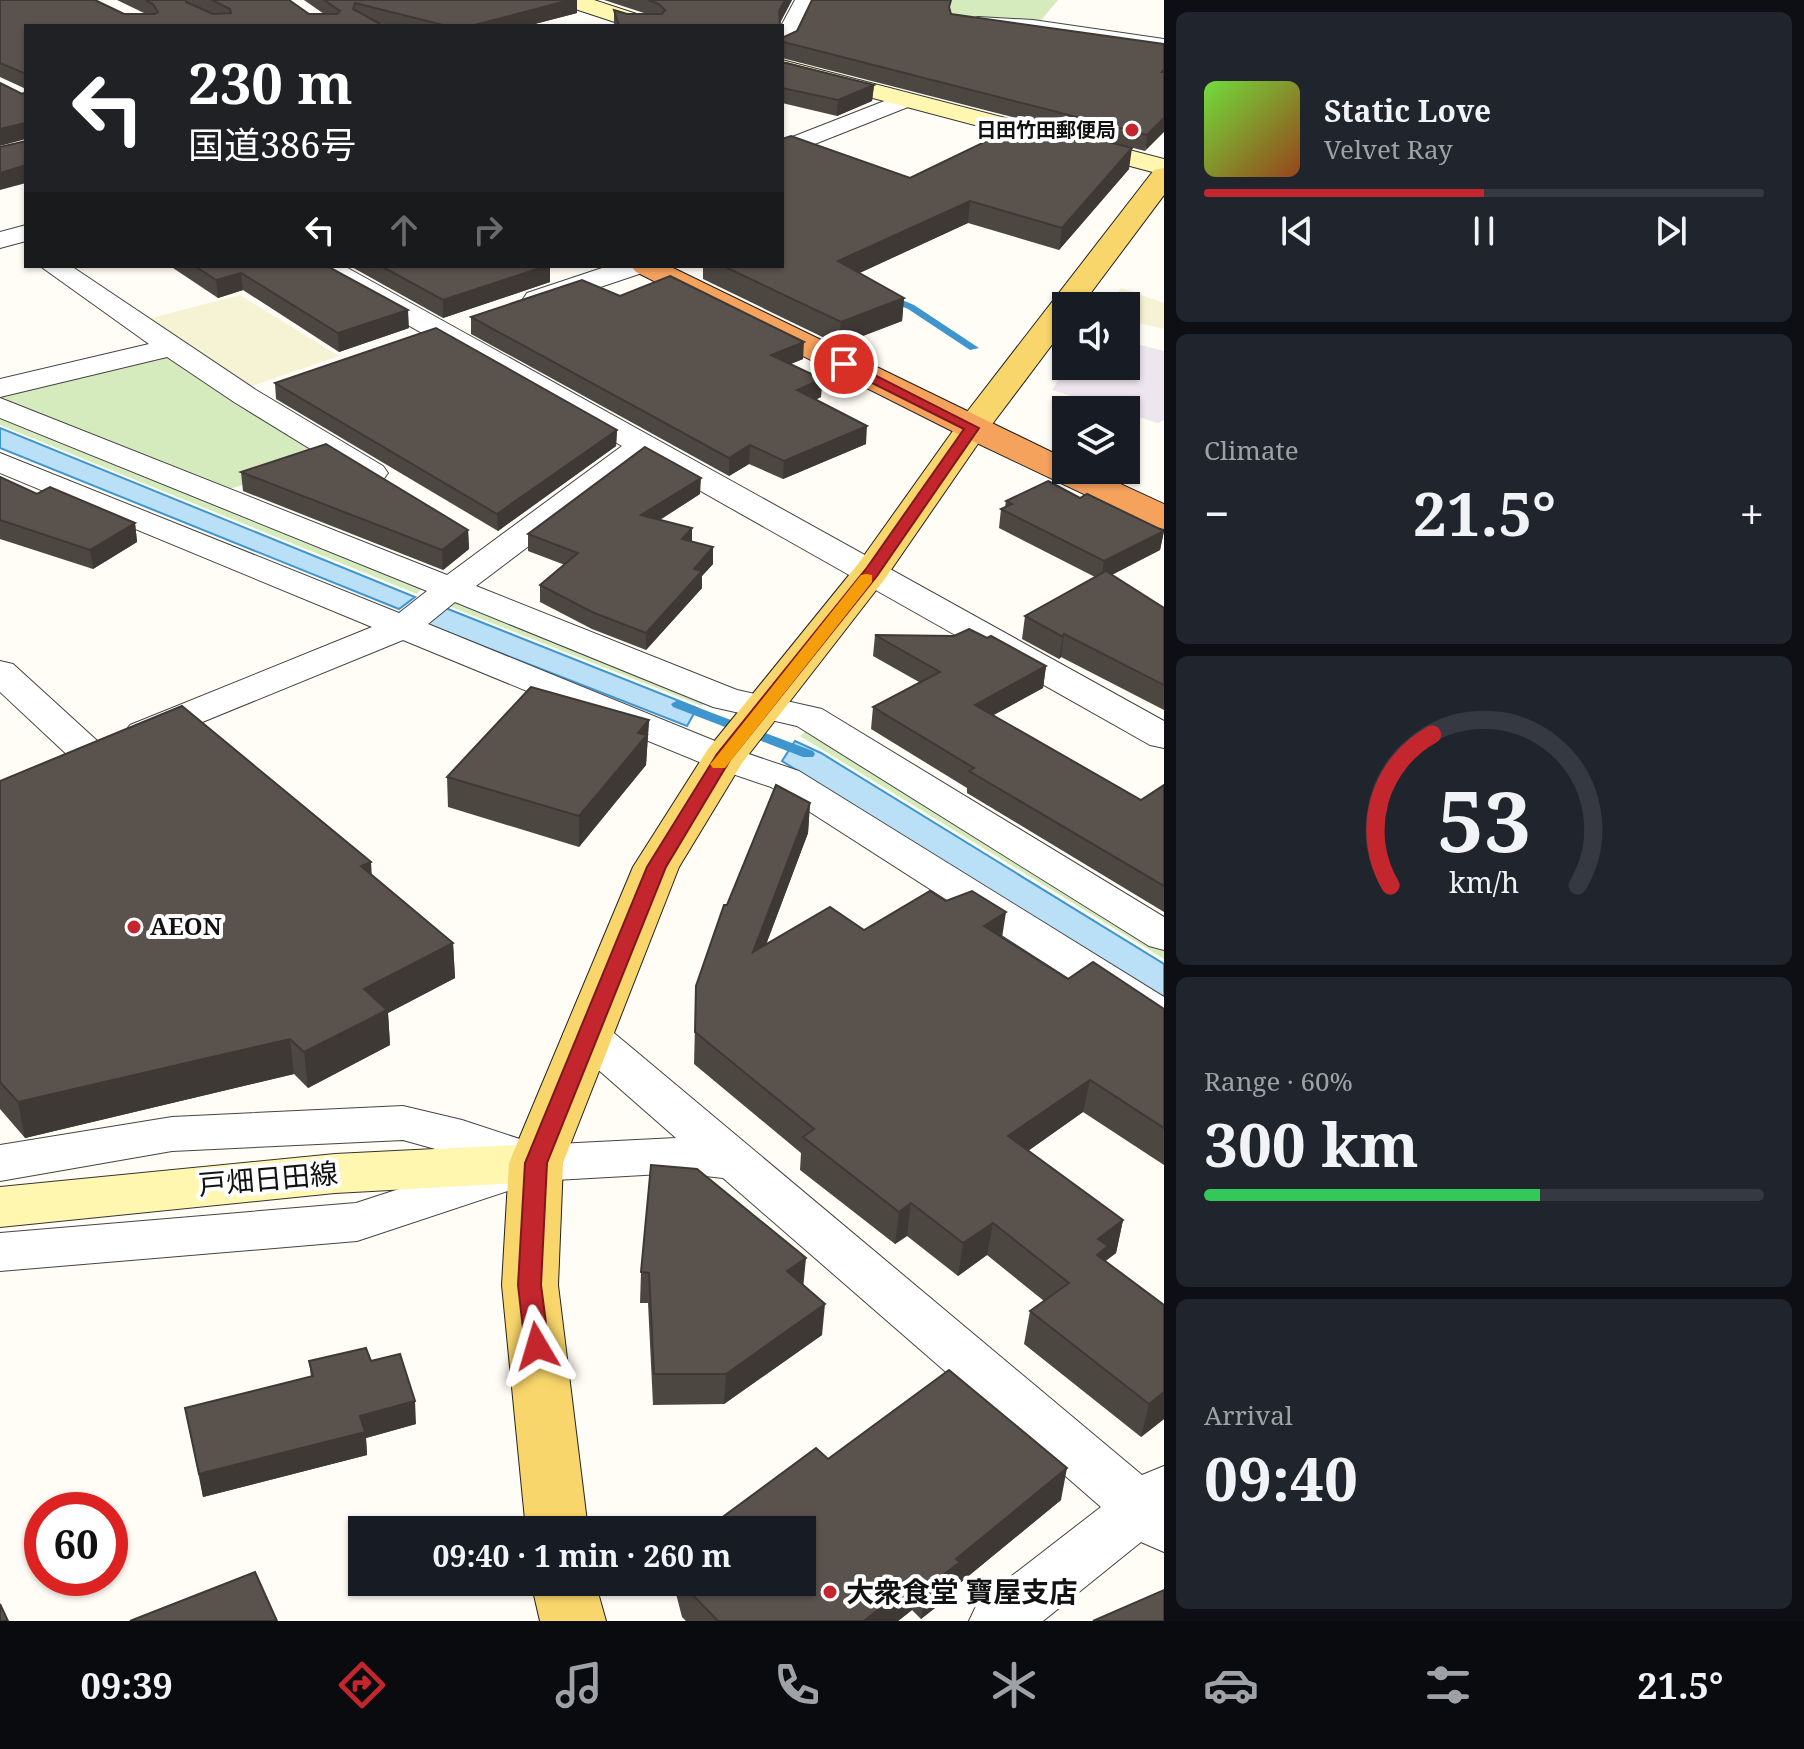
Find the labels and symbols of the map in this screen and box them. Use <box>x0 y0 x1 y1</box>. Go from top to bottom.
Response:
place label: 日田竹田郵便局 <box>976 116 1116 143</box>
marker: 日田竹田郵便局 <box>1123 121 1141 139</box>
pin <box>810 330 878 398</box>
place label: AEON <box>150 909 222 942</box>
marker: AEON <box>125 918 143 936</box>
street label: 戸畑日田線 <box>197 1153 339 1203</box>
position arrow <box>495 1304 579 1388</box>
speed limit sign: 60 <box>24 1492 128 1596</box>
place label: 大衆食堂 寶屋支店 <box>846 1572 1077 1610</box>
marker: 大衆食堂 寶屋支店 <box>821 1583 839 1601</box>

